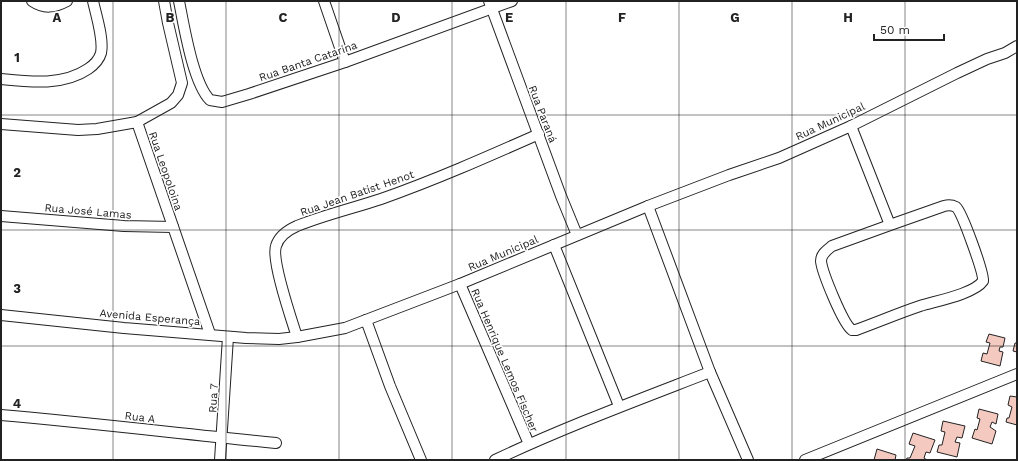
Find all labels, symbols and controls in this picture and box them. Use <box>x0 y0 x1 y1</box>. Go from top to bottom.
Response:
text: A <box>53 10 62 25</box>
text: B <box>166 10 175 25</box>
text: C <box>279 10 288 25</box>
text: D <box>391 10 401 25</box>
text: E <box>505 10 513 25</box>
text: F <box>618 10 626 25</box>
text: G <box>730 10 740 25</box>
text: H <box>843 10 853 25</box>
scale bar <box>874 16 944 42</box>
text: 50 m <box>880 23 910 37</box>
street label: Rua Banta Catarina <box>257 39 359 84</box>
text: 1 <box>14 50 20 65</box>
street label: Rua Paraná <box>526 84 559 145</box>
street label: Rua Municipal <box>793 99 868 143</box>
street label: Rua Leopoloina <box>146 130 185 212</box>
text: 2 <box>13 165 21 180</box>
street label: Rua Jean Batist Henot <box>298 168 416 219</box>
street label: Rua José Lamas <box>44 201 132 222</box>
street label: Rua Municipal <box>466 233 541 274</box>
text: 3 <box>13 281 21 296</box>
street label: Rua Henrique Lemos Fischer <box>468 286 541 434</box>
street label: Avenida Esperança <box>99 307 201 328</box>
street label: Rua 7 <box>206 383 221 413</box>
text: 4 <box>13 396 22 411</box>
street label: Rua A <box>124 409 156 426</box>

